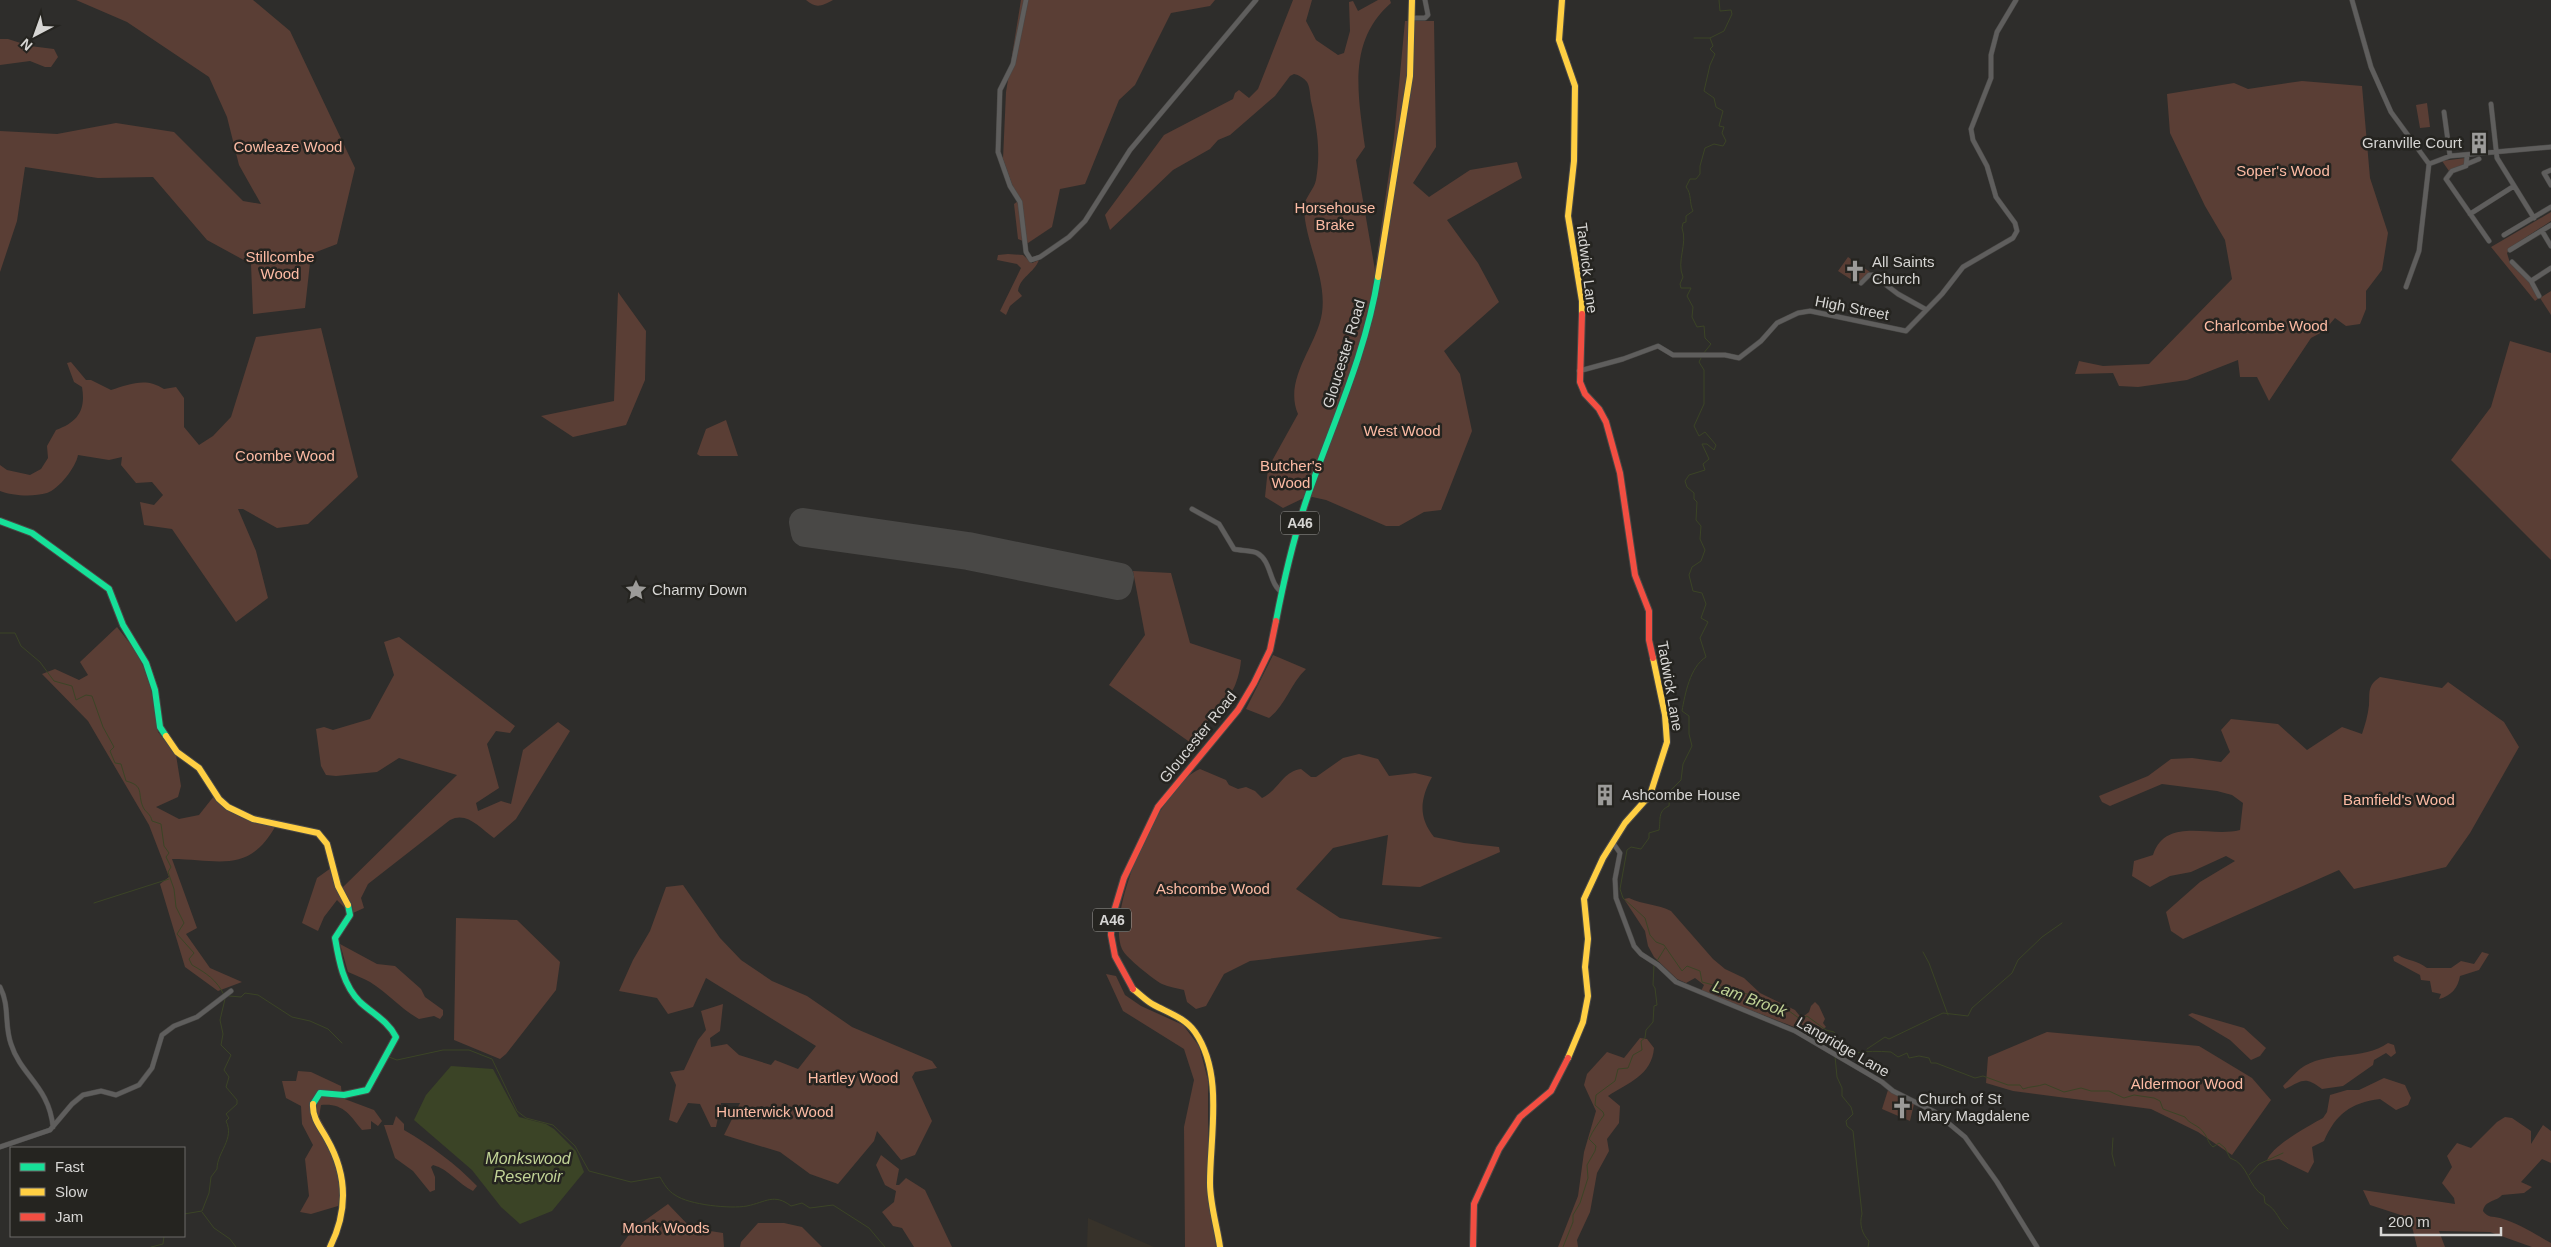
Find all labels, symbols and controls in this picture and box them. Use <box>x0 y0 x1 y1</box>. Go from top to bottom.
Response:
north arrow <box>10 10 60 60</box>
text: N <box>17 35 36 54</box>
building icon: Granville Court <box>2466 130 2492 156</box>
place label: Granville Court <box>2362 134 2463 151</box>
park label: Cowleaze Wood <box>234 138 342 155</box>
park label: Soper's Wood <box>2236 162 2330 179</box>
park label: Horsehouse Brake <box>1295 199 1375 233</box>
street label: Tadwick Lane <box>1574 222 1601 314</box>
park label: Stillcombe Wood <box>245 248 315 282</box>
place label: All Saints Church <box>1872 253 1935 287</box>
church icon: All Saints Church <box>1842 258 1868 284</box>
street label: High Street <box>1814 292 1891 323</box>
street label: Gloucester Road <box>1319 298 1368 410</box>
park label: Charlcombe Wood <box>2204 317 2328 334</box>
park label: West Wood <box>1364 422 1440 439</box>
park label: Coombe Wood <box>235 447 335 464</box>
park label: Butcher's Wood <box>1260 457 1322 491</box>
road number: A46 <box>1281 512 1319 534</box>
place icon: Charmy Down <box>623 577 649 603</box>
place label: Charmy Down <box>652 581 747 598</box>
street label: Tadwick Lane <box>1654 640 1687 732</box>
street label: Gloucester Road <box>1156 688 1240 786</box>
building icon: Ashcombe House <box>1592 782 1618 808</box>
place label: Ashcombe House <box>1622 786 1740 803</box>
park label: Bamfield's Wood <box>2343 791 2455 808</box>
park label: Ashcombe Wood <box>1156 880 1270 897</box>
road number: A46 <box>1093 908 1131 932</box>
water label: Lam Brook <box>1711 977 1790 1020</box>
street label: Langridge Lane <box>1794 1013 1893 1080</box>
park label: Hartley Wood <box>808 1069 898 1086</box>
park label: Aldermoor Wood <box>2131 1075 2243 1092</box>
place label: Church of St Mary Magdalene <box>1918 1090 2030 1124</box>
church icon: Church of St Mary Magdalene <box>1889 1095 1915 1121</box>
park label: Hunterwick Wood <box>716 1103 834 1120</box>
legend <box>10 1147 185 1237</box>
water label: Monkswood Reservoir <box>485 1150 572 1185</box>
text: Fast <box>55 1158 85 1175</box>
text: Slow <box>55 1183 88 1200</box>
scale bar <box>2381 1204 2501 1236</box>
text: Jam <box>55 1208 83 1225</box>
text: 200 m <box>2388 1213 2430 1230</box>
park label: Monk Woods <box>622 1219 710 1236</box>

